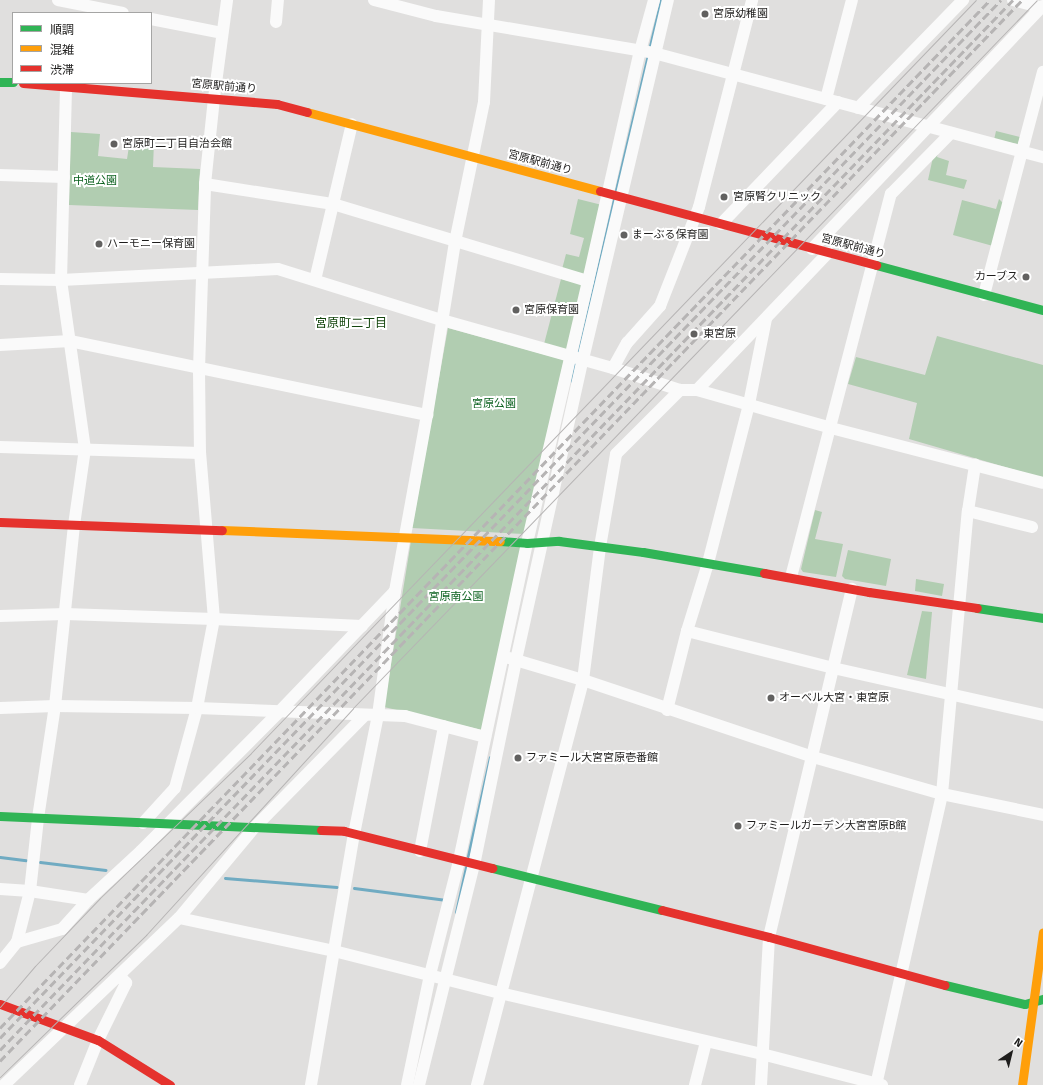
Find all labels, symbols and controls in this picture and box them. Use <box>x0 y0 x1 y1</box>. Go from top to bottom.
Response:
place label: 宮原幼稚園 <box>713 7 768 21</box>
marker: 宮原幼稚園 <box>700 9 710 19</box>
legend <box>12 12 152 84</box>
text: 順調 <box>50 23 74 37</box>
text: 混雑 <box>50 43 74 57</box>
text: 渋滞 <box>50 63 74 77</box>
street label: 宮原駅前通り <box>191 78 257 96</box>
place label: 宮原町二丁目自治会館 <box>122 137 232 151</box>
marker: 宮原町二丁目自治会館 <box>109 139 119 149</box>
street label: 宮原駅前通り <box>506 148 574 178</box>
park label: 中道公園 <box>73 174 117 188</box>
place label: 宮原腎クリニック <box>733 190 821 204</box>
marker: 宮原腎クリニック <box>718 191 730 203</box>
place label: まーぶる保育園 <box>632 228 709 242</box>
marker: まーぶる保育園 <box>619 230 629 240</box>
street label: 宮原駅前通り <box>819 232 887 262</box>
place label: ハーモニー保育園 <box>107 237 195 251</box>
marker: ハーモニー保育園 <box>94 239 104 249</box>
place label: カーブス <box>974 270 1018 284</box>
marker: カーブス <box>1021 272 1031 282</box>
place label: 宮原保育園 <box>524 303 579 317</box>
marker: 宮原保育園 <box>511 305 521 315</box>
district label: 宮原町二丁目 <box>315 317 387 331</box>
place label: 東宮原 <box>703 327 736 341</box>
marker: 東宮原 <box>688 328 700 340</box>
park label: 宮原公園 <box>472 397 516 411</box>
park label: 宮原南公園 <box>429 590 483 604</box>
place label: オーベル大宮・東宮原 <box>779 691 889 705</box>
marker: オーベル大宮・東宮原 <box>766 693 776 703</box>
place label: ファミール大宮宮原壱番館 <box>526 751 658 765</box>
marker: ファミール大宮宮原壱番館 <box>513 753 523 763</box>
place label: ファミールガーデン大宮宮原B館 <box>746 819 907 833</box>
marker: ファミールガーデン大宮宮原B館 <box>733 821 743 831</box>
north arrow <box>991 1033 1031 1073</box>
text: N <box>1011 1035 1025 1050</box>

